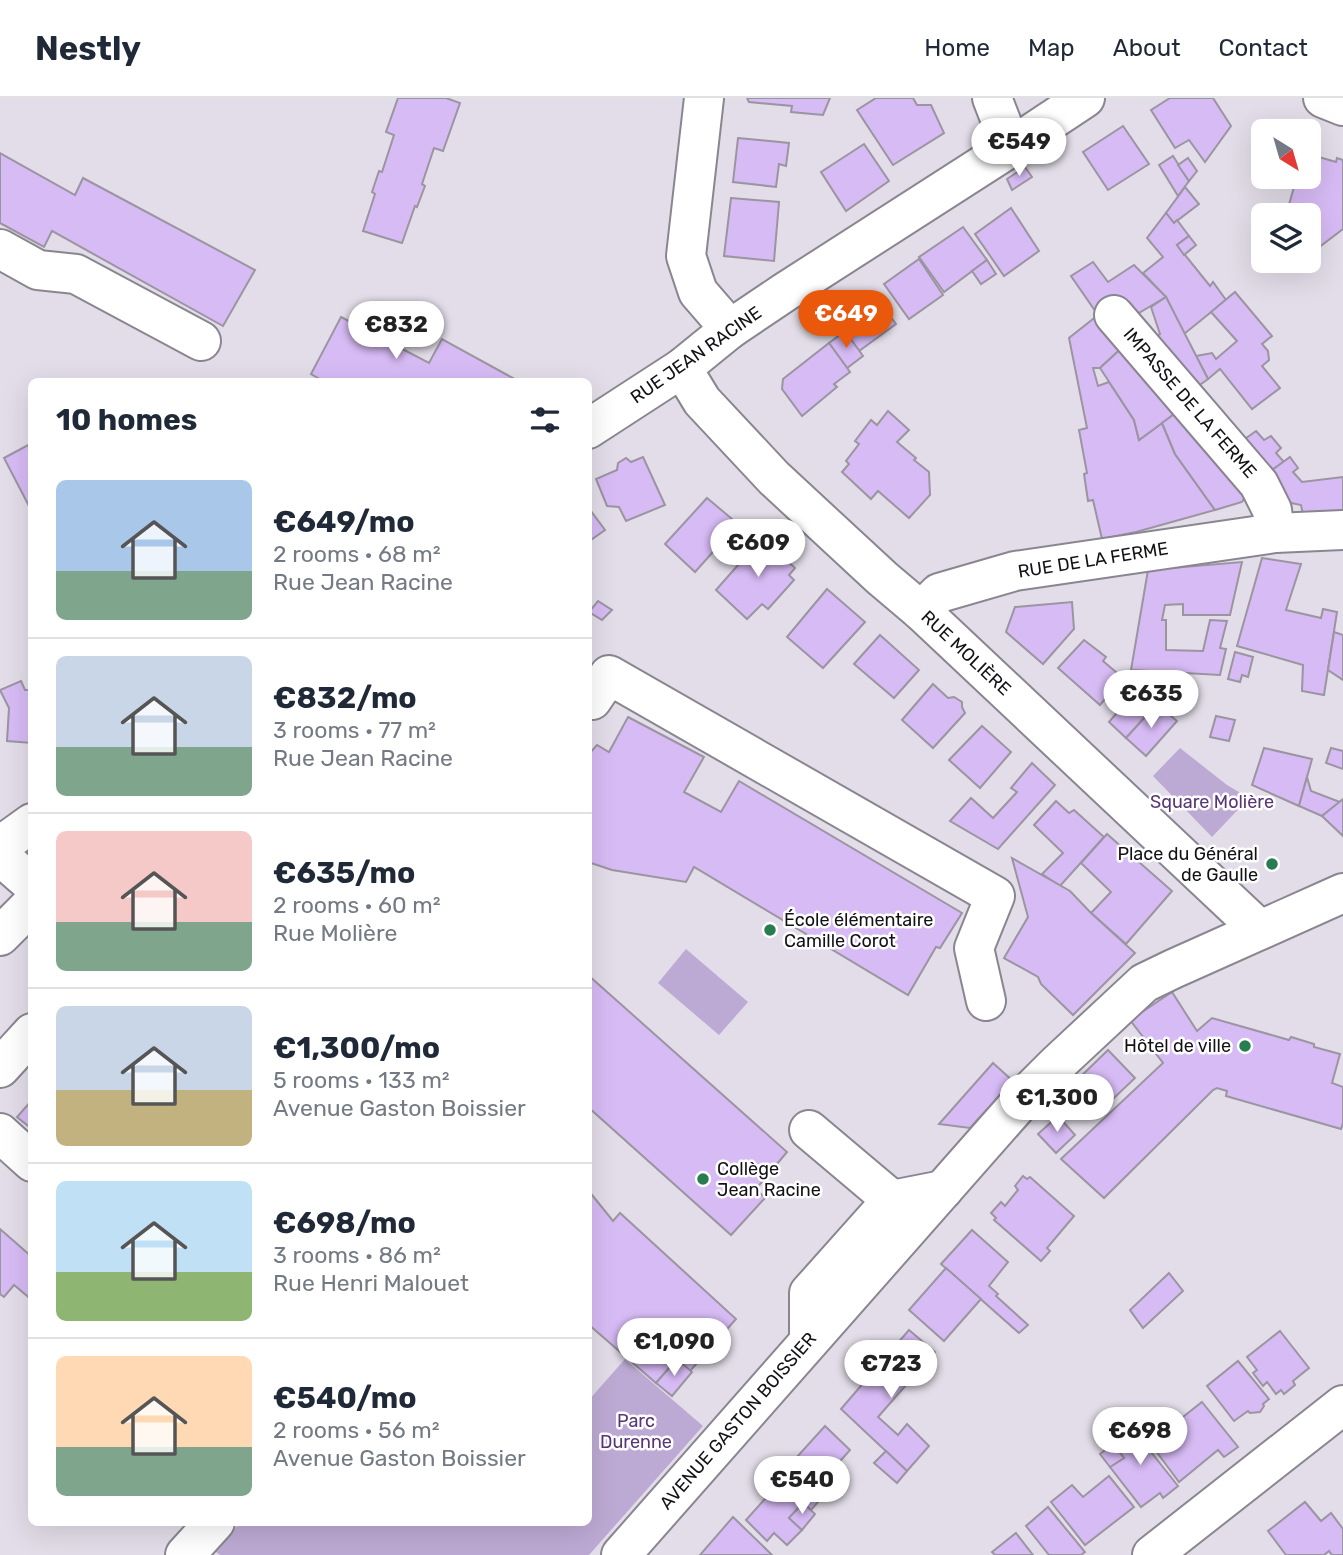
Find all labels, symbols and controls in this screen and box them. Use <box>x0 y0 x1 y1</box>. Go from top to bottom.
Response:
text: Nestly <box>35 29 141 68</box>
text: Home <box>924 34 990 62</box>
text: Map <box>1028 34 1075 62</box>
text: About <box>1113 34 1181 62</box>
text: Contact <box>1219 34 1308 62</box>
pin: €549 <box>978 118 1060 178</box>
north arrow <box>1251 119 1321 189</box>
map controls <box>1251 119 1321 273</box>
text: €549 <box>987 127 1051 155</box>
button: layers <box>1251 203 1321 273</box>
pin: €649 <box>805 290 887 350</box>
text: €649 <box>814 299 878 327</box>
pin: €832 <box>355 302 437 361</box>
street label: RUE JEAN RACINE <box>626 302 766 408</box>
text: €832 <box>364 310 428 338</box>
street label: IMPASSE DE LA FERME <box>1119 323 1261 483</box>
icon: filters <box>526 401 564 439</box>
text: 10 homes <box>56 402 197 438</box>
text: €649/mo <box>273 504 415 540</box>
icon: home <box>112 508 196 592</box>
pin: €609 <box>717 519 799 579</box>
text: €609 <box>726 528 790 556</box>
street label: RUE DE LA FERME <box>1016 537 1170 583</box>
text: 2 rooms · 68 m² <box>273 540 441 568</box>
text: Rue Jean Racine <box>273 568 453 596</box>
street label: RUE MOLIÈRE <box>916 606 1016 700</box>
pin: €635 <box>1110 670 1192 730</box>
text: €635 <box>1119 679 1183 707</box>
text: €832/mo <box>273 680 417 716</box>
icon: home <box>112 684 196 768</box>
text: 3 rooms · 77 m² <box>273 716 436 744</box>
text: Rue Jean Racine <box>273 744 453 772</box>
park label: Square Molière <box>1150 791 1274 813</box>
place label: Place du Général de Gaulle <box>1117 843 1258 886</box>
text: €635/mo <box>273 855 415 891</box>
marker: Place du Général de Gaulle <box>1264 856 1280 872</box>
icon: home <box>112 859 196 943</box>
text: 2 rooms · 60 m² <box>273 891 441 919</box>
place label: École élémentaire Camille Corot <box>784 909 933 952</box>
text: Rue Molière <box>273 919 397 947</box>
marker: École élémentaire Camille Corot <box>762 922 778 938</box>
text: €1,300/mo <box>273 1030 440 1066</box>
icon: home <box>112 1034 196 1118</box>
place label: Hôtel de ville <box>1124 1035 1231 1057</box>
marker: Hôtel de ville <box>1237 1038 1253 1054</box>
text: 5 rooms · 133 m² <box>273 1066 450 1094</box>
pin: €1,300 <box>1000 1074 1114 1134</box>
text: €1,300 <box>1016 1083 1098 1111</box>
text: Avenue Gaston Boissier <box>273 1094 526 1122</box>
place label: Collège Jean Racine <box>717 1158 821 1201</box>
marker: Collège Jean Racine <box>695 1171 711 1187</box>
text: €698/mo <box>273 1205 416 1241</box>
icon: home <box>112 1209 196 1293</box>
text: 3 rooms · 86 m² <box>273 1241 441 1269</box>
text: Rue Henri Malouet <box>273 1269 469 1297</box>
pin: €1,090 <box>617 1318 731 1378</box>
text: €1,090 <box>633 1327 715 1355</box>
street label: AVENUE GASTON BOISSIER <box>655 1328 821 1514</box>
pin: €723 <box>850 1340 932 1400</box>
text: €723 <box>860 1349 922 1377</box>
text: €540/mo <box>273 1380 417 1416</box>
icon: home <box>112 1384 196 1468</box>
pin: €698 <box>1099 1408 1181 1467</box>
park label: Parc Durenne <box>600 1410 672 1453</box>
text: 2 rooms · 56 m² <box>273 1416 440 1444</box>
text: €698 <box>1108 1416 1172 1444</box>
text: Avenue Gaston Boissier <box>273 1444 526 1472</box>
pin: €540 <box>761 1456 843 1516</box>
text: €540 <box>770 1465 834 1493</box>

